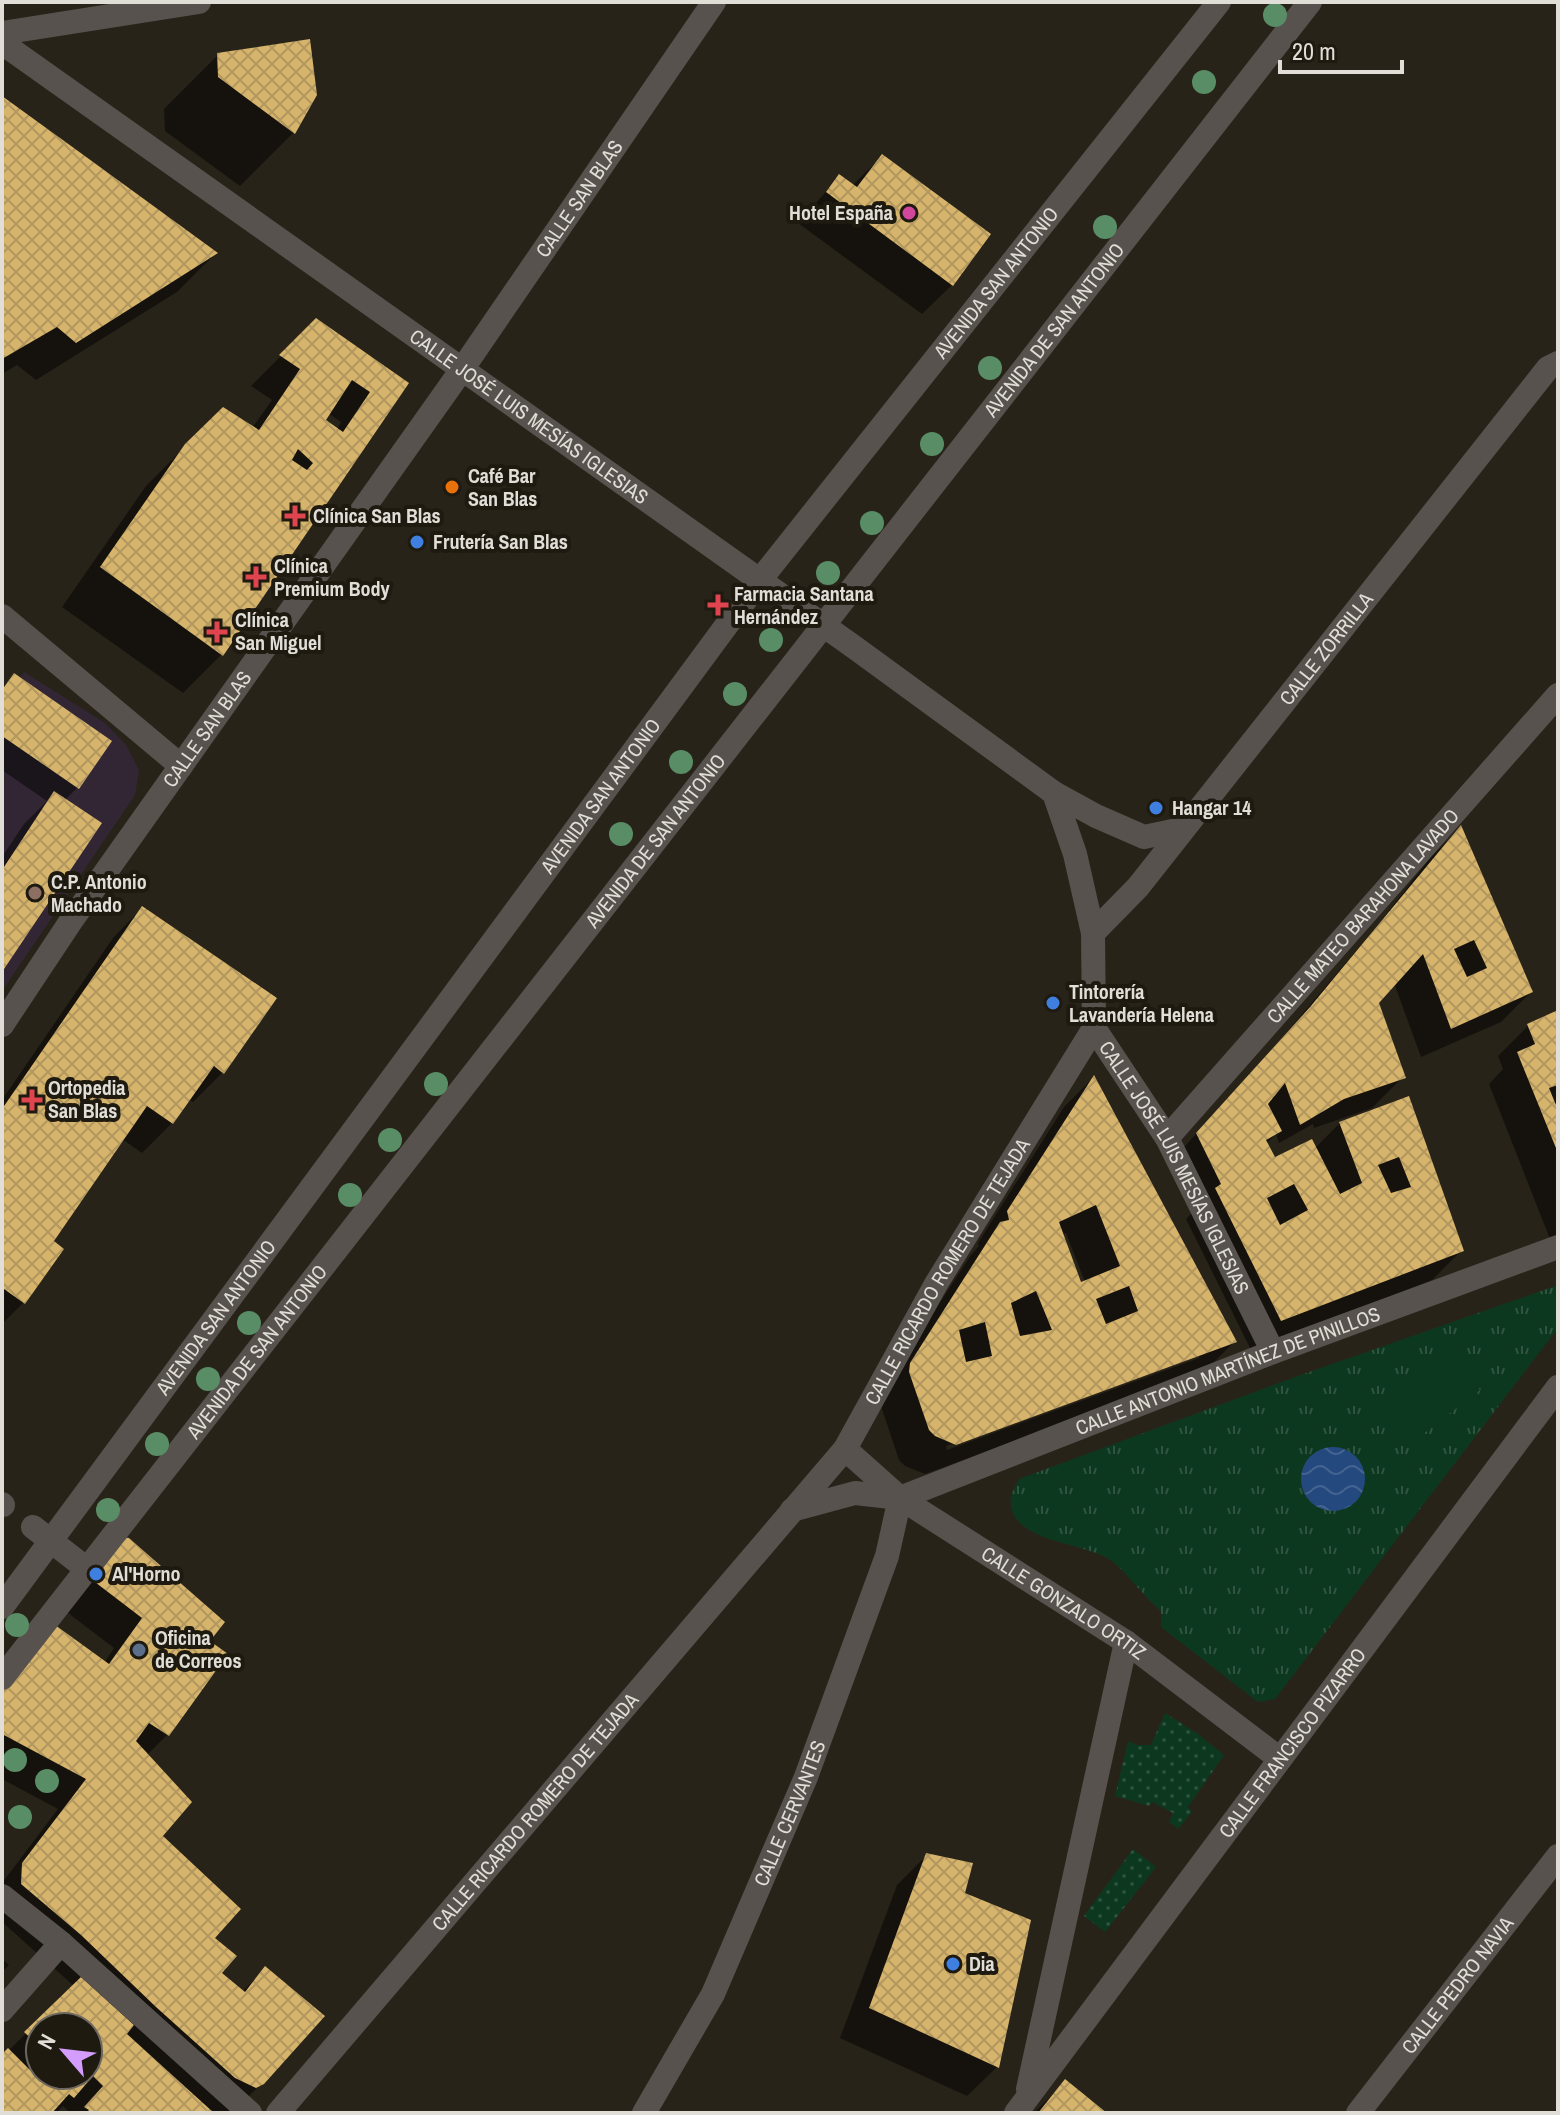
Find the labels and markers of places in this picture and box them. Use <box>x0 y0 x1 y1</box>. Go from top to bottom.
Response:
place label: Hotel España <box>789 199 893 226</box>
marker: Hotel España <box>900 204 918 222</box>
place label: Café Bar San Blas <box>468 462 537 512</box>
marker: Café Bar San Blas <box>443 478 461 496</box>
place label: Clínica San Blas <box>313 502 441 529</box>
marker: Clínica San Blas <box>284 505 306 527</box>
place label: Frutería San Blas <box>433 528 568 555</box>
marker: Frutería San Blas <box>408 533 426 551</box>
place label: Clínica Premium Body <box>274 552 391 602</box>
marker: Clínica Premium Body <box>245 566 267 588</box>
place label: Farmacia Santana Hernández <box>734 580 874 630</box>
marker: Farmacia Santana Hernández <box>709 596 727 614</box>
place label: Clínica San Miguel <box>235 606 322 656</box>
marker: Clínica San Miguel <box>206 621 228 643</box>
place label: Hangar 14 <box>1172 794 1251 821</box>
marker: Hangar 14 <box>1147 799 1165 817</box>
place label: C.P. Antonio Machado <box>51 868 147 918</box>
marker: C.P. Antonio Machado <box>26 884 44 902</box>
place label: Tintorería Lavandería Helena <box>1069 978 1214 1028</box>
marker: Tintorería Lavandería Helena <box>1044 994 1062 1012</box>
place label: Ortopedia San Blas <box>48 1074 125 1124</box>
marker: Ortopedia San Blas <box>23 1091 41 1109</box>
place label: Al'Horno <box>112 1560 181 1587</box>
marker: Al'Horno <box>87 1565 105 1583</box>
place label: Oficina de Correos <box>155 1624 242 1674</box>
marker: Oficina de Correos <box>130 1641 148 1659</box>
place label: Dia <box>969 1950 995 1977</box>
marker: Dia <box>944 1955 962 1973</box>

